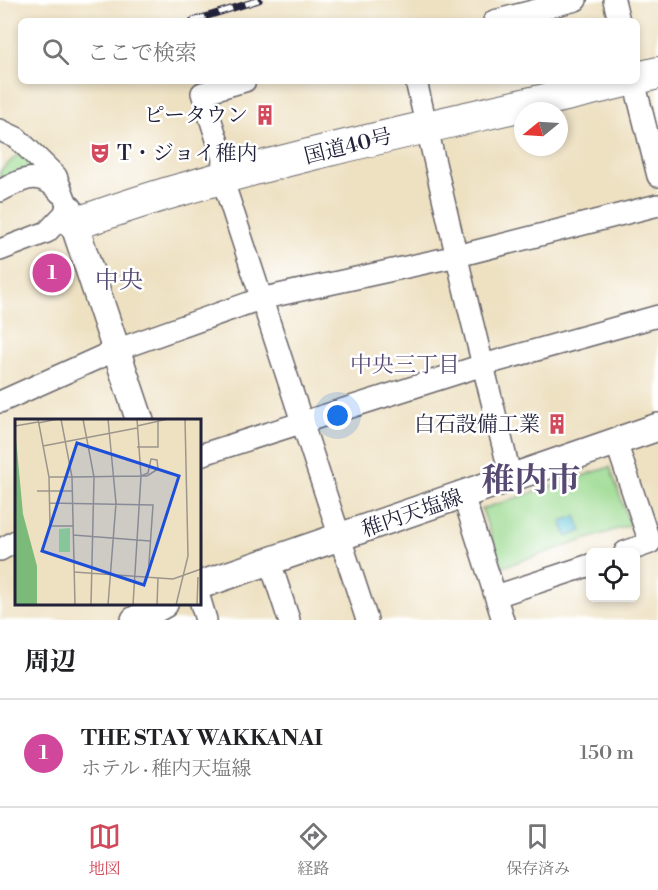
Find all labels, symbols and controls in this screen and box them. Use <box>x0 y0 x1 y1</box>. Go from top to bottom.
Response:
search box <box>18 18 640 84</box>
icon: search <box>39 35 72 68</box>
text: ここで検索 <box>87 40 197 67</box>
north arrow <box>514 102 568 156</box>
place label: ピータウン <box>144 103 248 129</box>
building icon: ピータウン <box>253 103 277 127</box>
street label: 国道40号 <box>302 124 395 170</box>
theatre icon: T・ジョイ稚内 <box>88 141 112 165</box>
place label: T・ジョイ稚内 <box>117 141 257 167</box>
pin: 1 <box>32 250 72 296</box>
district label: 中央 <box>95 266 143 296</box>
district label: 中央三丁目 <box>350 352 460 379</box>
your location <box>323 401 352 430</box>
place label: 白石設備工業 <box>414 412 540 438</box>
building icon: 白石設備工業 <box>545 412 569 436</box>
inset map <box>15 419 201 605</box>
district label: 稚内市 <box>482 461 581 502</box>
street label: 稚内天塩線 <box>358 485 466 543</box>
map controls <box>586 548 640 602</box>
button: locate <box>586 548 640 602</box>
text: 周辺 <box>24 646 76 678</box>
text: THE STAY WAKKANAI <box>81 725 323 752</box>
text: 1 <box>39 741 48 766</box>
text: 150 m <box>579 741 634 766</box>
text: ホテル · 稚内天塩線 <box>81 757 252 782</box>
tab: 地図 <box>88 820 121 879</box>
tab: 経路 <box>297 820 330 879</box>
tab: 保存済み <box>506 820 570 879</box>

